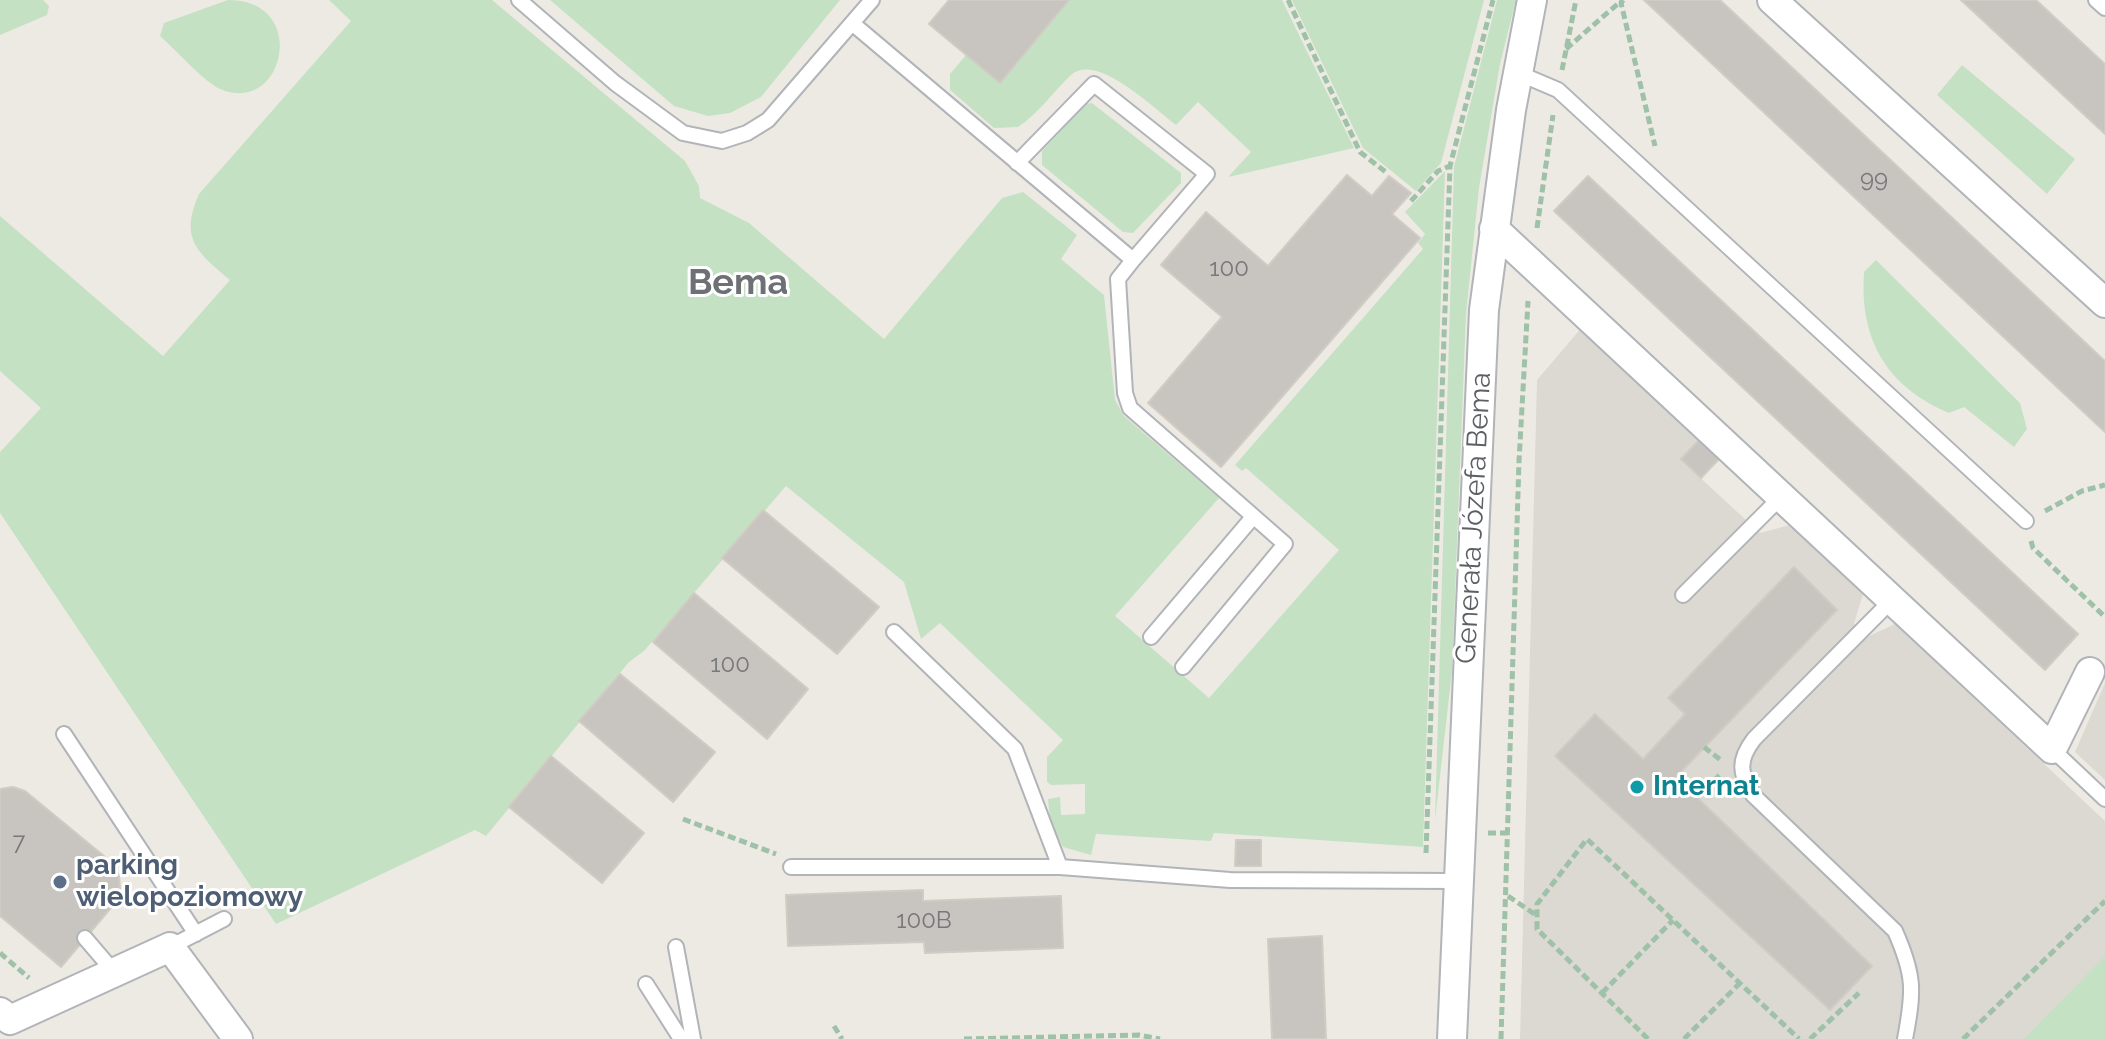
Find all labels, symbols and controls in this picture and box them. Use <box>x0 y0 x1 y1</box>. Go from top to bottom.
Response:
house number: 99 <box>1860 166 1888 194</box>
house number: 100 <box>1209 255 1249 283</box>
district label: Bema <box>688 261 788 305</box>
street label: Generała Józefa Bema <box>1450 371 1498 665</box>
house number: 100 <box>710 651 750 679</box>
place label: Internat <box>1653 770 1760 804</box>
marker: Internat <box>1628 778 1646 796</box>
house number: 7 <box>13 829 25 857</box>
place label: parking wielopoziomowy <box>76 849 303 915</box>
marker: parking wielopoziomowy <box>51 873 69 891</box>
house number: 100B <box>896 907 952 935</box>

